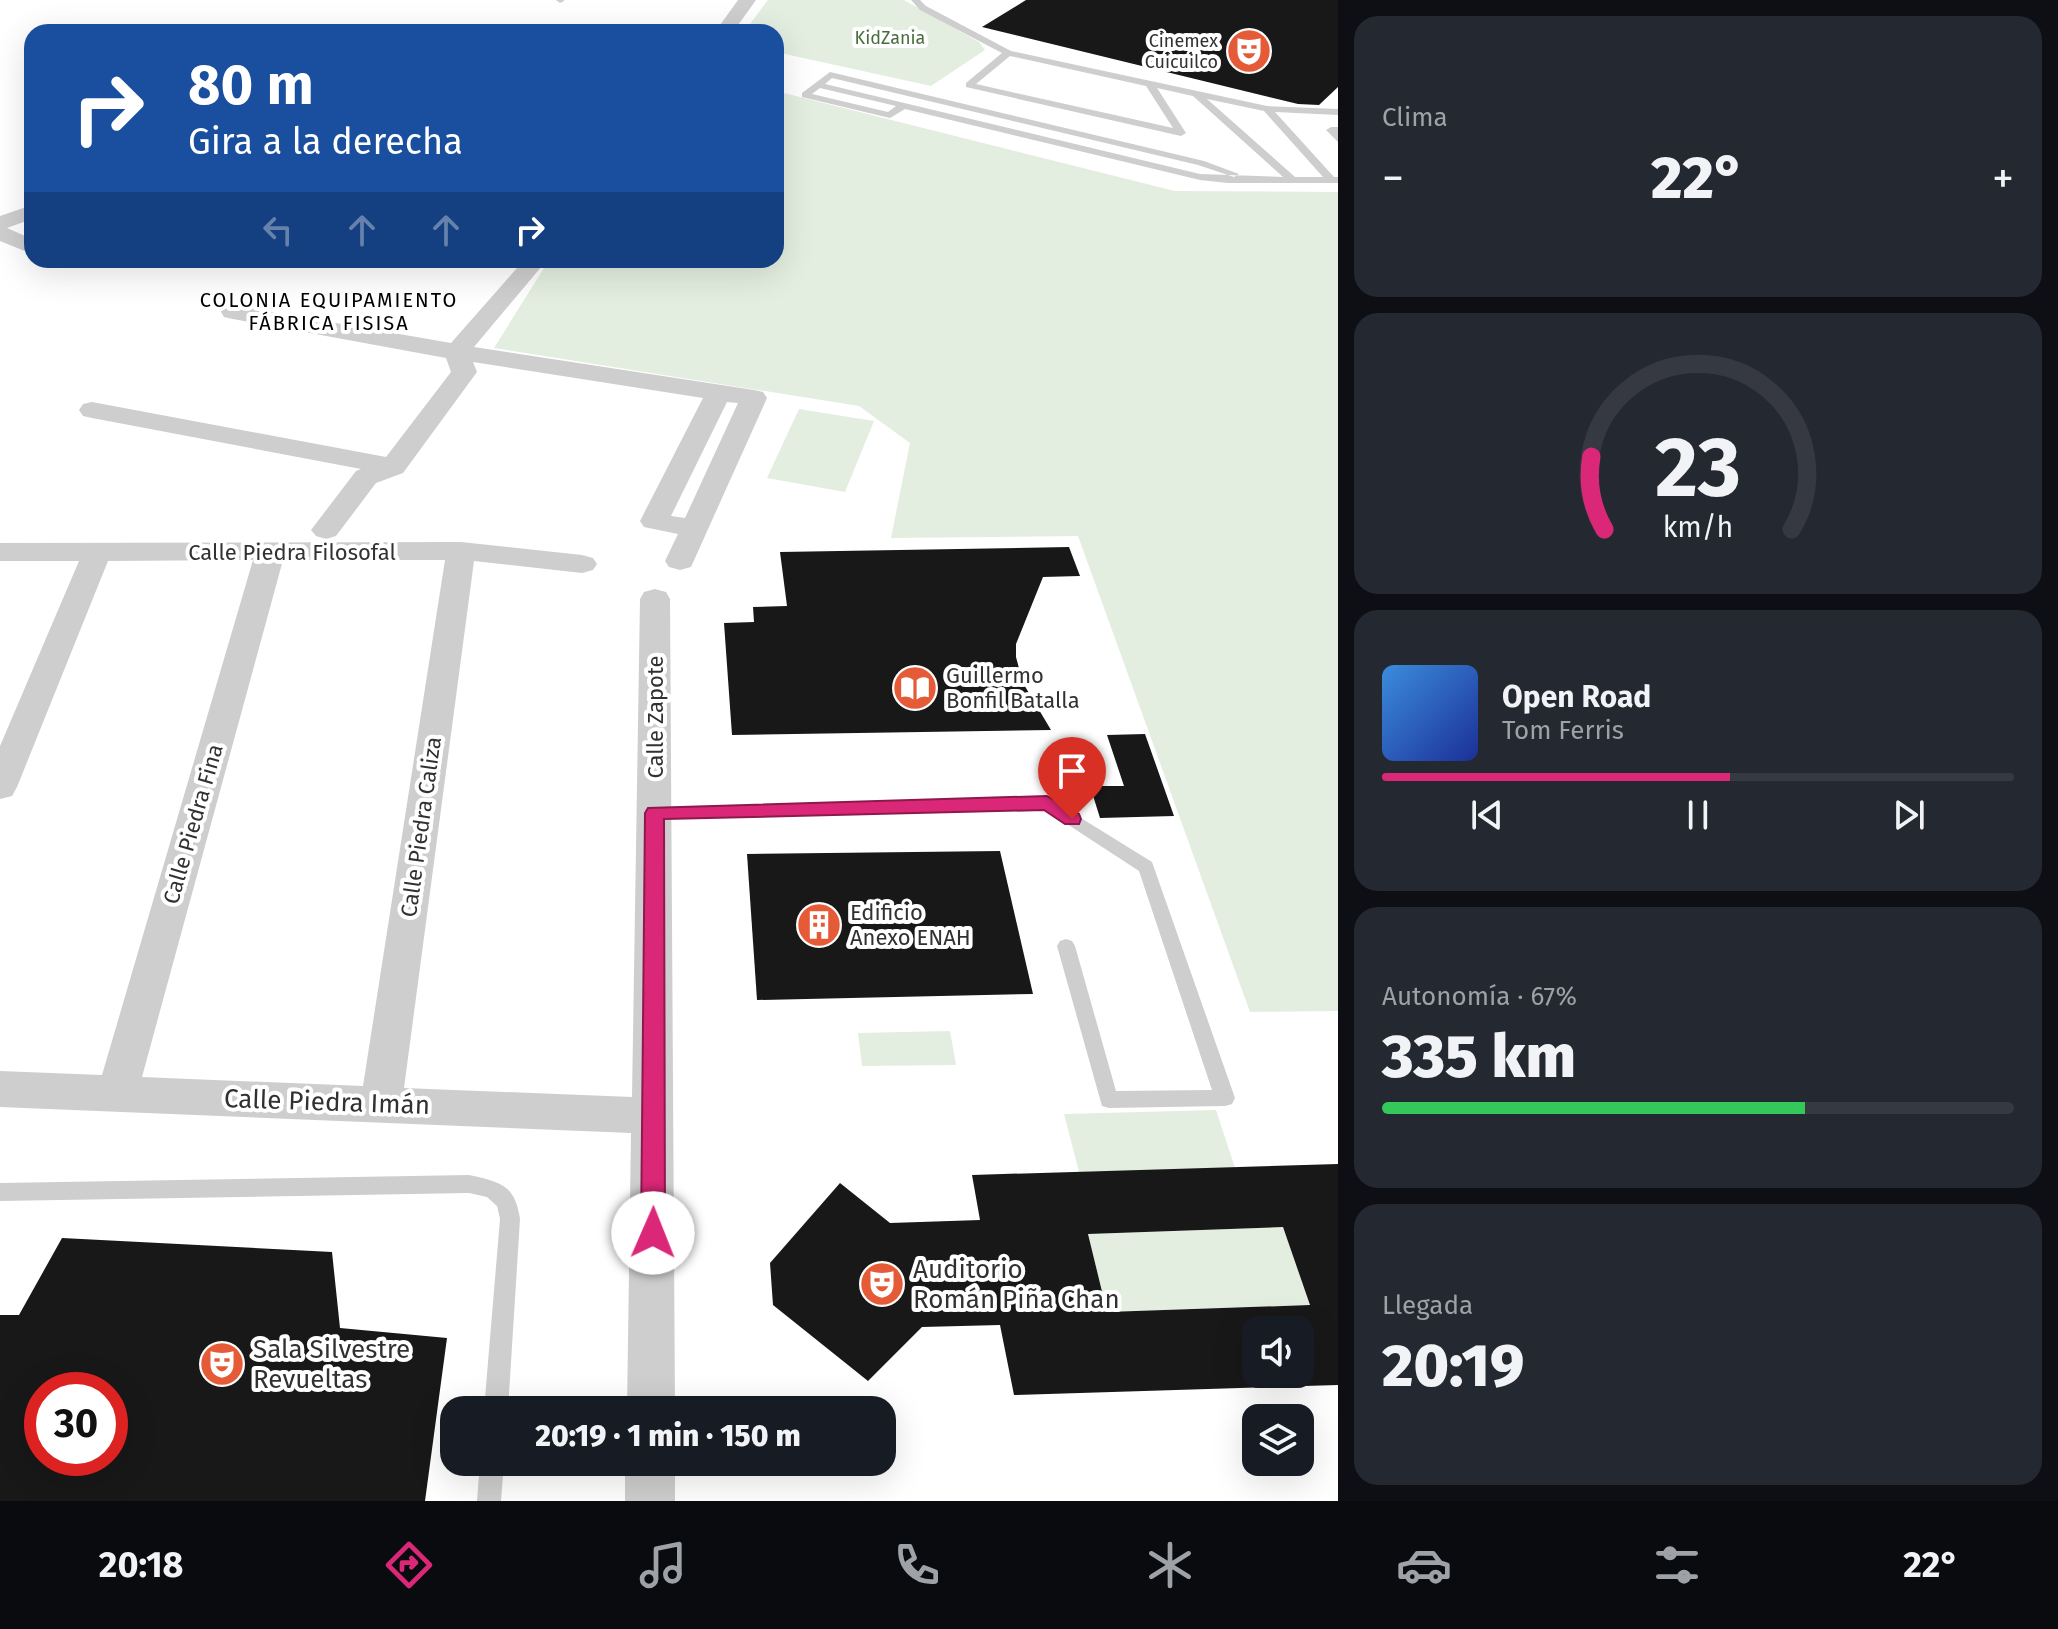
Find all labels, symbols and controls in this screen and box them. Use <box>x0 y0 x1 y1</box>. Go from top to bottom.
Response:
park label: KidZania <box>855 27 925 49</box>
theatre icon: Cinemex Cuicuilco <box>1225 27 1273 75</box>
place label: Cinemex Cuicuilco <box>1145 30 1218 73</box>
text: 80 m <box>188 52 314 119</box>
icon: right <box>56 56 160 160</box>
text: Clima <box>1382 102 1448 133</box>
text: Gira a la derecha <box>188 120 463 164</box>
text: 22° <box>1651 142 1745 214</box>
text: − <box>1382 152 1404 205</box>
text: + <box>1992 152 2014 205</box>
icon: left <box>256 208 300 252</box>
icon: ahead <box>340 208 384 252</box>
icon: ahead <box>424 208 468 252</box>
icon: right <box>508 208 552 252</box>
district label: COLONIA EQUIPAMIENTO FÁBRICA FISISA <box>200 288 458 335</box>
text: 23 <box>1655 417 1741 517</box>
text: km/h <box>1663 510 1733 545</box>
street label: Calle Piedra Filosofal <box>188 539 396 566</box>
street label: Calle Zapote <box>642 655 669 779</box>
place label: Guillermo Bonfil Batalla <box>946 662 1080 714</box>
library icon: Guillermo Bonfil Batalla <box>891 664 939 712</box>
text: Open Road <box>1502 679 1651 715</box>
text: Tom Ferris <box>1502 715 1624 746</box>
street label: Calle Piedra Caliza <box>395 735 447 919</box>
pin <box>1038 737 1106 819</box>
street label: Calle Piedra Fina <box>157 741 229 907</box>
icon: arrive <box>1050 749 1094 793</box>
icon: previous <box>1465 793 1509 837</box>
icon: pause <box>1676 793 1720 837</box>
icon: next <box>1887 793 1931 837</box>
place label: Edificio Anexo ENAH <box>850 899 971 951</box>
building icon: Edificio Anexo ENAH <box>795 901 843 949</box>
text: Autonomía · 67% <box>1382 981 1577 1012</box>
text: 335 km <box>1382 1021 1576 1093</box>
street label: Calle Piedra Imán <box>224 1083 430 1121</box>
position arrow <box>611 1191 695 1275</box>
place label: Auditorio Román Piña Chan <box>913 1254 1120 1315</box>
theatre icon: Auditorio Román Piña Chan <box>858 1260 906 1308</box>
text: Llegada <box>1382 1290 1473 1321</box>
map controls <box>1242 1316 1314 1476</box>
button: sound <box>1242 1316 1314 1388</box>
text: 20:19 <box>1382 1330 1524 1402</box>
place label: Sala Silvestre Revueltas <box>253 1334 410 1395</box>
theatre icon: Sala Silvestre Revueltas <box>198 1340 246 1388</box>
speed limit sign: 30 <box>24 1372 128 1476</box>
button: layers <box>1242 1404 1314 1476</box>
text: 20:19 · 1 min · 150 m <box>535 1418 801 1454</box>
icon: directions <box>381 1537 437 1593</box>
icon: music <box>635 1537 691 1593</box>
icon: phone <box>889 1537 945 1593</box>
icon: climate <box>1142 1537 1198 1593</box>
icon: car <box>1396 1537 1452 1593</box>
icon: filters <box>1649 1537 1705 1593</box>
text: 20:18 <box>99 1543 184 1587</box>
text: 22° <box>1903 1543 1959 1587</box>

